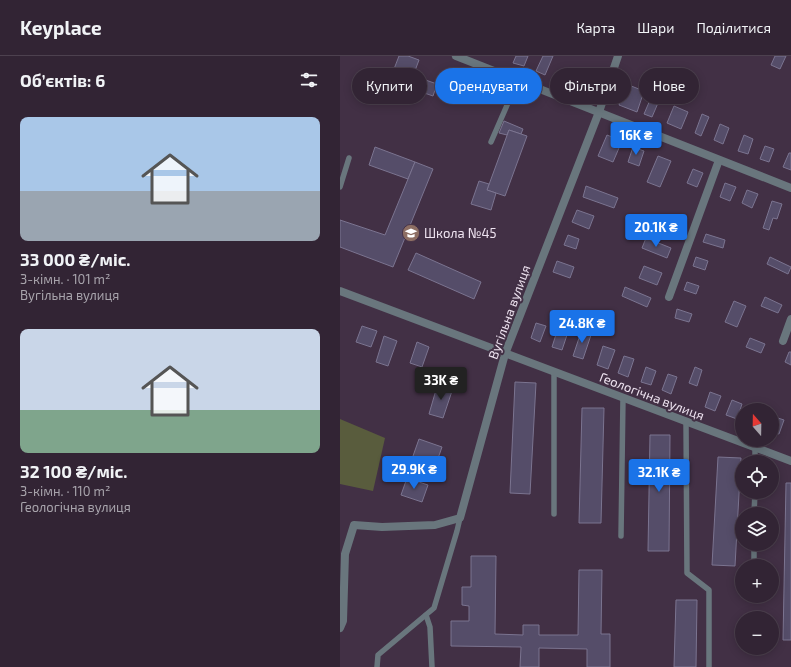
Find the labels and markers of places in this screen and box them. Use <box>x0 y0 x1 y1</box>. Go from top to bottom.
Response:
pin: 16K ₴ <box>608 122 664 156</box>
pin: 20.1K ₴ <box>619 214 693 248</box>
school or university icon: Школа №45 <box>401 223 421 243</box>
place label: Школа №45 <box>424 225 497 241</box>
pin: 24.8K ₴ <box>545 310 619 344</box>
pin: 33K ₴ <box>413 367 469 401</box>
pin: 29.9K ₴ <box>377 456 451 490</box>
pin: 32.1K ₴ <box>622 459 696 493</box>

